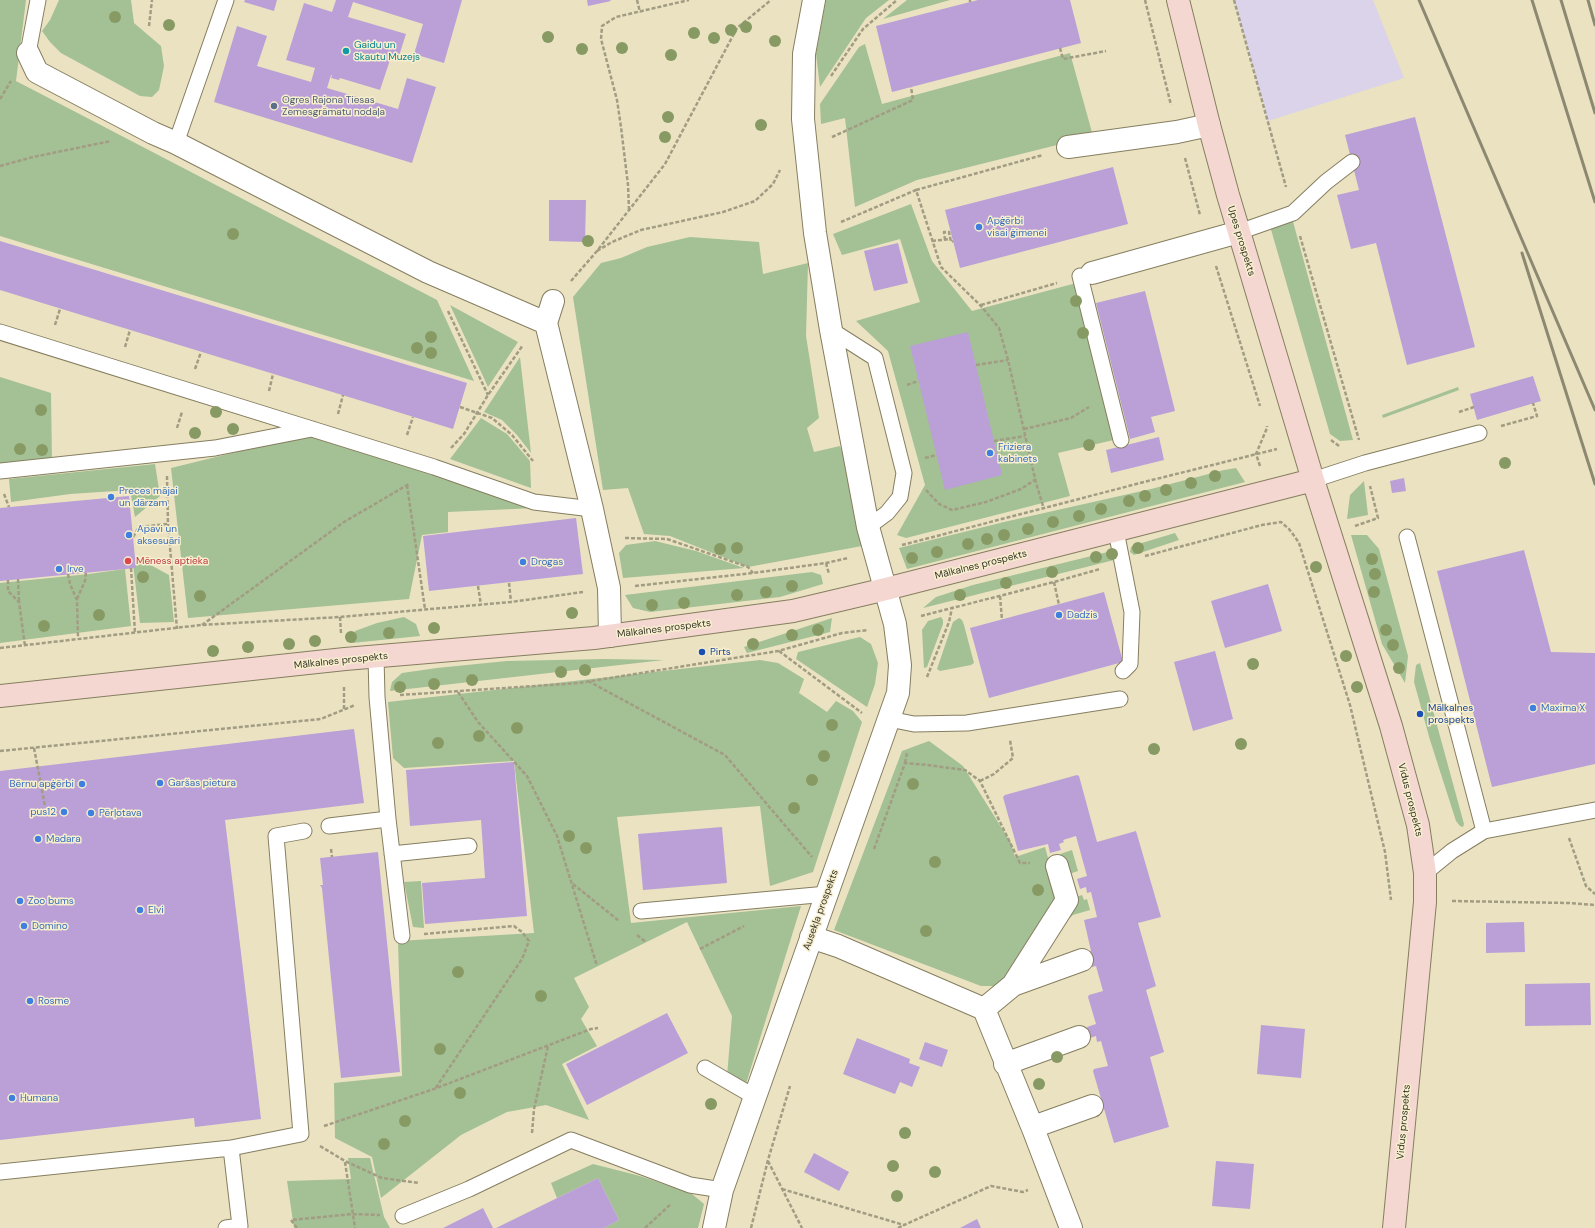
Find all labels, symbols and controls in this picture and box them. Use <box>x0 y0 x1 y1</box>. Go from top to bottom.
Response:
place label: Gaidu un Skautu Muzejs <box>354 39 420 62</box>
marker: Gaidu un Skautu Muzejs <box>341 46 351 56</box>
place label: Ogres Rajona Tiesas Zemesgrāmatu nodaļa <box>282 94 385 118</box>
marker: Ogres Rajona Tiesas Zemesgrāmatu nodaļa <box>269 101 279 111</box>
street label: Upes prospekts <box>1225 204 1257 278</box>
place label: Apģērbi visai ģimenei <box>987 215 1047 238</box>
marker: Apģērbi visai ģimenei <box>974 222 984 232</box>
place label: Friziera kabinets <box>998 441 1037 464</box>
marker: Friziera kabinets <box>985 448 995 458</box>
place label: Preces mājai un dārzam <box>119 485 178 508</box>
marker: Preces mājai un dārzam <box>106 492 116 502</box>
place label: Apavi un aksesuāri <box>137 523 180 546</box>
marker: Apavi un aksesuāri <box>124 530 134 540</box>
street label: Mālkalnes prospekts <box>934 548 1028 582</box>
place label: Mēness aptieka <box>136 555 208 567</box>
marker: Mēness aptieka <box>123 556 133 566</box>
place label: Drogas <box>531 556 563 568</box>
marker: Drogas <box>518 557 528 567</box>
place label: Irve <box>67 563 84 575</box>
marker: Irve <box>54 564 64 574</box>
place label: Dadzis <box>1067 609 1098 621</box>
marker: Dadzis <box>1054 610 1064 620</box>
street label: Mālkalnes prospekts <box>616 617 712 641</box>
place label: Pirts <box>710 646 731 658</box>
marker: Pirts <box>697 647 707 657</box>
street label: Mālkalnes prospekts <box>293 650 389 672</box>
place label: Mālkalnes prospekts <box>1428 702 1475 726</box>
place label: Maxima X <box>1541 702 1585 714</box>
marker: Maxima X <box>1528 703 1538 713</box>
marker: Mālkalnes prospekts <box>1415 709 1425 719</box>
street label: Vidus prospekts <box>1395 762 1425 838</box>
place label: Garšas pietura <box>168 777 236 789</box>
place label: Bērnu apģērbi <box>10 778 74 790</box>
marker: Garšas pietura <box>155 778 165 788</box>
marker: Bērnu apģērbi <box>77 779 87 789</box>
place label: pus12 <box>30 806 56 818</box>
marker: pus12 <box>59 807 69 817</box>
place label: Pērļotava <box>99 807 141 819</box>
marker: Pērļotava <box>86 808 96 818</box>
place label: Madara <box>46 833 81 845</box>
marker: Madara <box>33 834 43 844</box>
street label: Ausekļa prospekts <box>801 868 841 952</box>
place label: Zoo bums <box>28 895 74 907</box>
marker: Zoo bums <box>15 896 25 906</box>
place label: Elvi <box>148 904 164 916</box>
marker: Elvi <box>135 905 145 915</box>
place label: Domino <box>32 920 68 932</box>
marker: Domino <box>19 921 29 931</box>
place label: Rosme <box>38 995 69 1007</box>
marker: Rosme <box>25 996 35 1006</box>
street label: Vidus prospekts <box>1395 1084 1413 1160</box>
place label: Humana <box>20 1092 58 1104</box>
marker: Humana <box>7 1093 17 1103</box>

